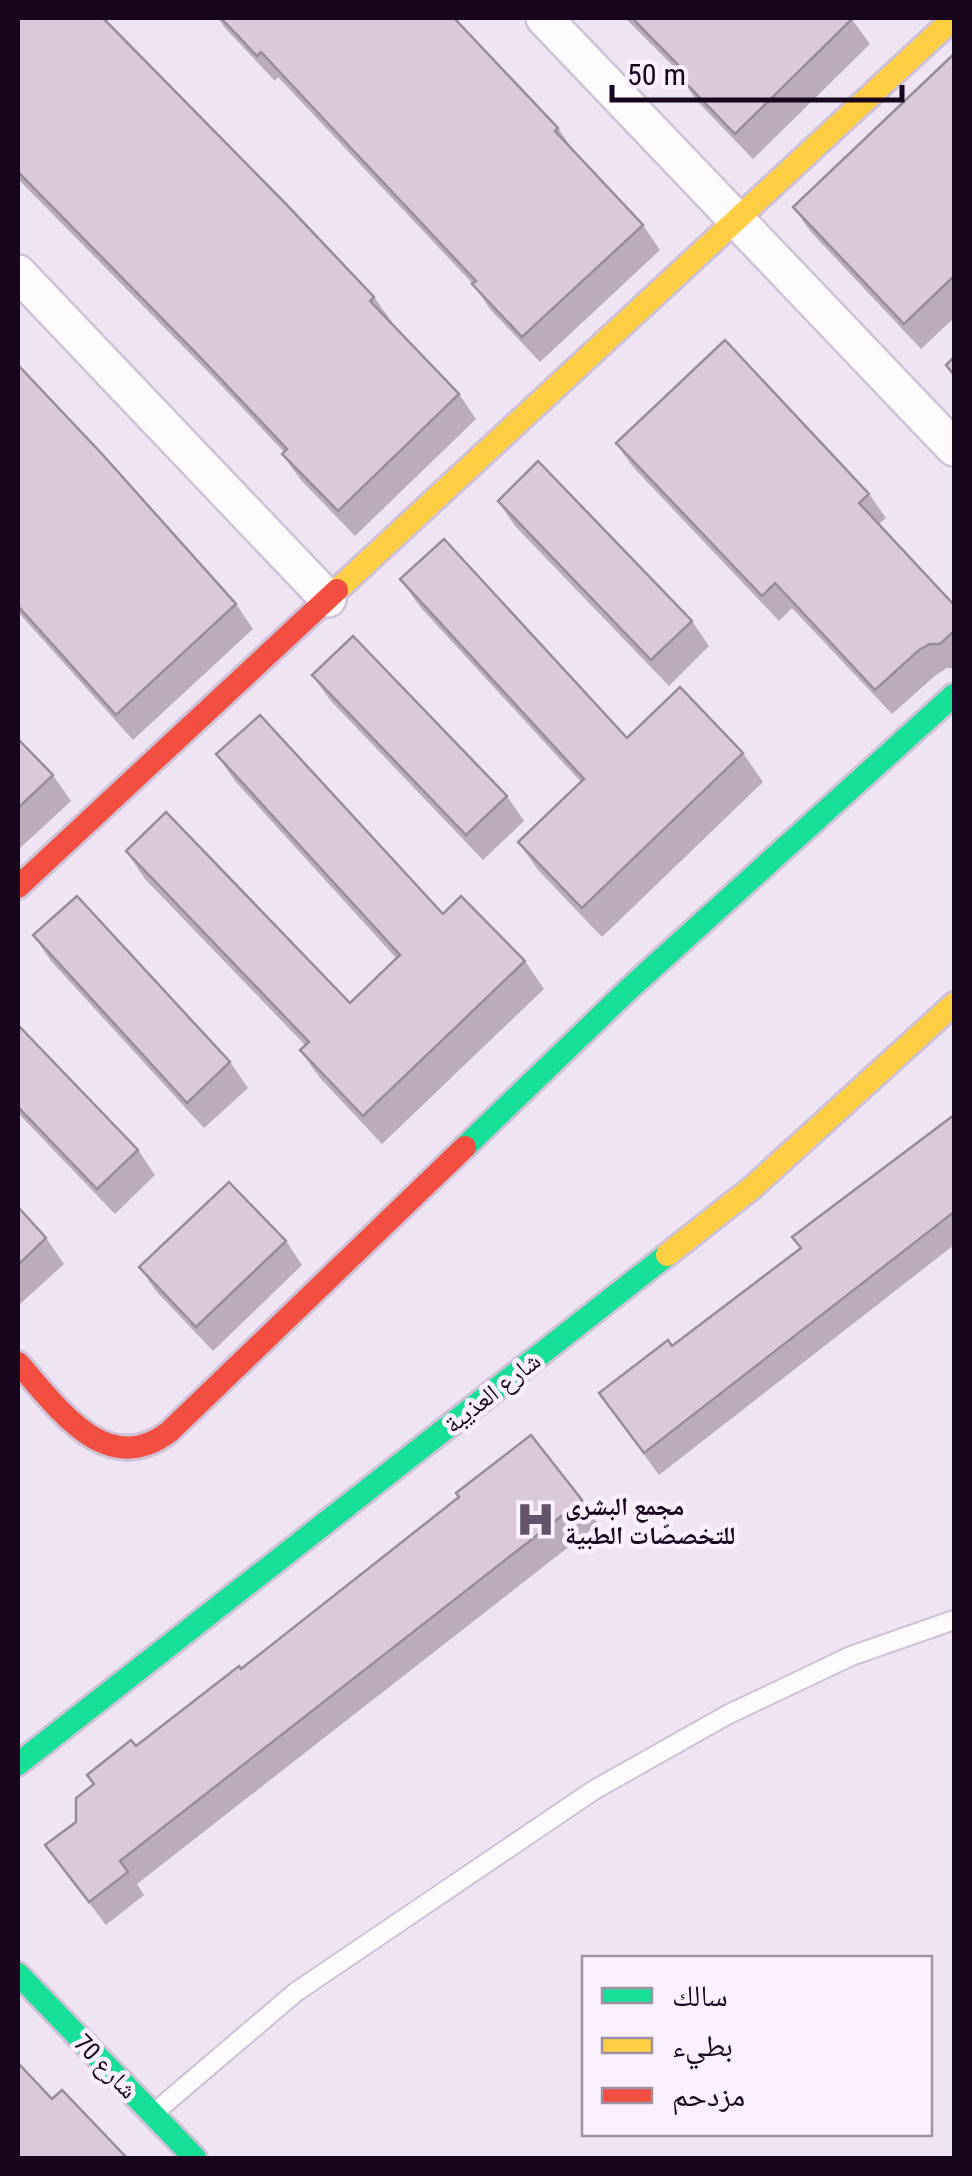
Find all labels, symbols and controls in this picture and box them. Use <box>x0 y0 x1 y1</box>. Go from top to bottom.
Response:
scale bar <box>612 40 902 102</box>
text: 50 m <box>627 57 686 92</box>
street label: شارع العذيبة <box>439 1346 547 1440</box>
place label: مجمع البشرى للتخصصّات الطبية <box>565 1492 736 1550</box>
hospital icon: مجمع البشرى للتخصصّات الطبية <box>514 1499 556 1541</box>
legend <box>582 1956 932 2136</box>
text: سالك <box>672 1978 728 2013</box>
street label: شارع 70 <box>67 2028 143 2105</box>
text: بطيء <box>672 2028 733 2070</box>
text: مزدحم <box>672 2078 745 2116</box>

